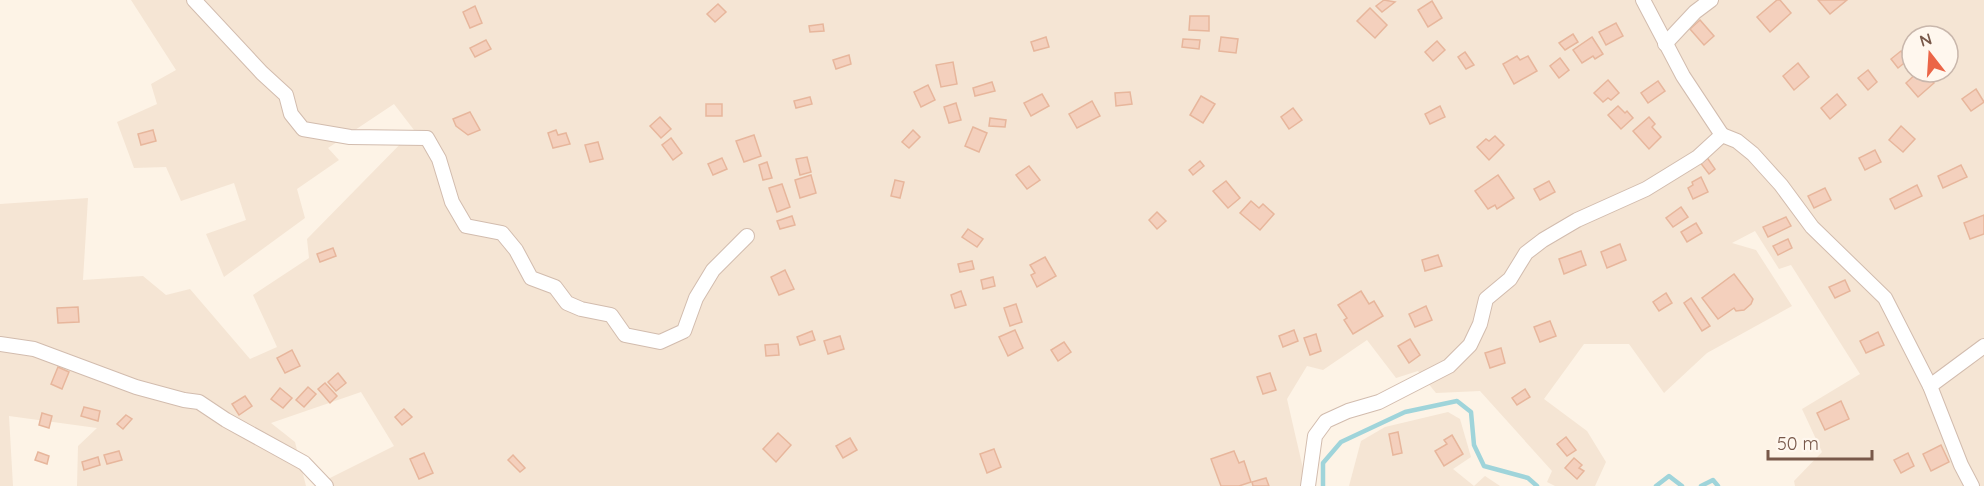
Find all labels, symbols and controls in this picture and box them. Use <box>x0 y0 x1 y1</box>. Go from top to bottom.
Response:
north arrow <box>1900 24 1960 84</box>
text: N <box>1917 28 1934 51</box>
scale bar <box>1768 423 1872 461</box>
text: 50 m <box>1777 432 1819 455</box>

